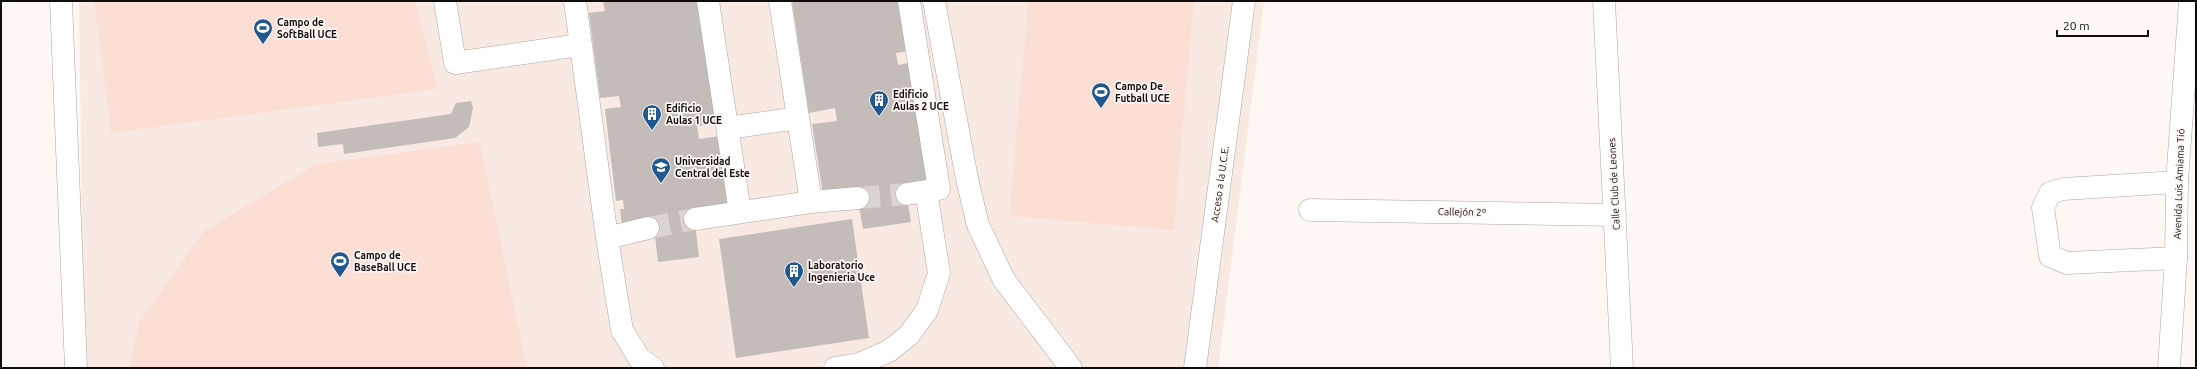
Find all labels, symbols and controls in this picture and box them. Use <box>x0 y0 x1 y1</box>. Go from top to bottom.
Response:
scale bar <box>2057 12 2148 38</box>
sports icon: Campo de SoftBall UCE <box>252 17 274 45</box>
place label: Campo de SoftBall UCE <box>277 17 337 40</box>
text: 20 m <box>2063 19 2090 32</box>
sports icon: Campo De Futball UCE <box>1090 81 1112 109</box>
place label: Campo De Futball UCE <box>1115 81 1170 104</box>
building icon: Edificio Aulas 2 UCE <box>868 89 890 117</box>
place label: Edificio Aulas 2 UCE <box>893 89 949 112</box>
building icon: Edificio Aulas 1 UCE <box>641 103 663 131</box>
place label: Edificio Aulas 1 UCE <box>666 103 722 126</box>
street label: Avenida Luis Amiama Tió <box>2172 128 2186 240</box>
street label: Calle Club de Leones <box>1606 137 1622 231</box>
street label: Acceso a la U.C.E. <box>1209 145 1231 223</box>
school or university icon: Universidad Central del Este <box>650 156 672 184</box>
place label: Universidad Central del Este <box>675 156 750 179</box>
street label: Callejón 2º <box>1438 206 1486 218</box>
sports icon: Campo de BaseBall UCE <box>329 250 351 278</box>
place label: Campo de BaseBall UCE <box>354 250 416 273</box>
building icon: Laboratorio Ingenieria Uce <box>783 260 805 288</box>
place label: Laboratorio Ingenieria Uce <box>808 260 875 283</box>

